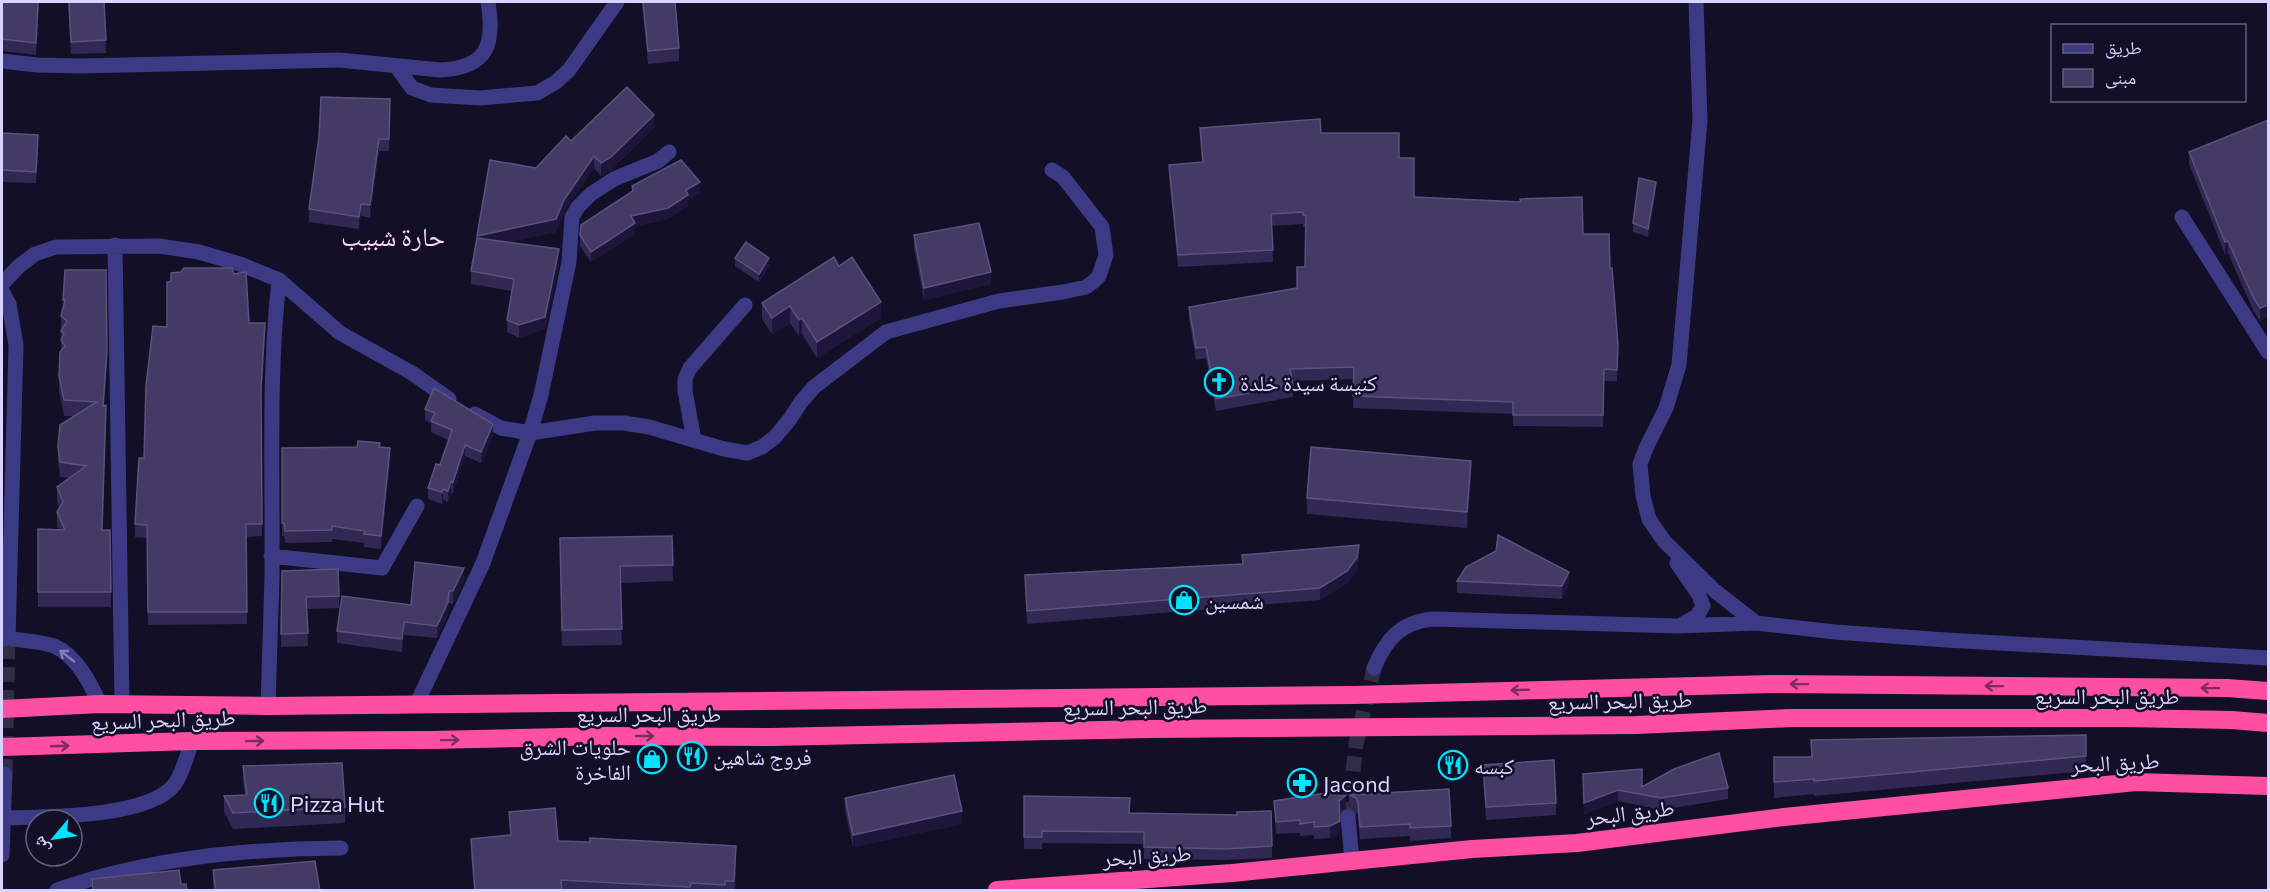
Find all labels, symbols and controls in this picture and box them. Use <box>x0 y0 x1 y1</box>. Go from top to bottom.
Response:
legend <box>2051 24 2246 102</box>
text: طريق <box>2105 36 2142 59</box>
text: مبنى <box>2105 66 2136 89</box>
district label: حارة شبيب <box>341 220 445 251</box>
church icon: كنيسة سيدة خلدة <box>1203 366 1235 398</box>
place label: كنيسة سيدة خلدة <box>1240 369 1377 396</box>
shop icon: شمسين <box>1168 584 1200 616</box>
place label: شمسين <box>1205 587 1264 615</box>
one-way arrow <box>59 650 75 663</box>
one-way arrow <box>1790 678 1810 690</box>
one-way arrow <box>1985 680 2005 692</box>
street label: طريق البحر السريع <box>2035 682 2179 710</box>
one-way arrow <box>2201 682 2221 693</box>
one-way arrow <box>1511 685 1531 696</box>
street label: طريق البحر السريع <box>1547 685 1693 716</box>
street label: طريق البحر السريع <box>1062 691 1208 722</box>
street label: طريق البحر السريع <box>577 700 721 728</box>
street label: طريق البحر السريع <box>90 703 236 736</box>
one-way arrow <box>634 730 654 742</box>
place label: حلويات الشرق الفاخرة <box>519 733 631 785</box>
one-way arrow <box>439 734 459 746</box>
one-way arrow <box>244 735 264 747</box>
restaurant icon: فروج شاهين <box>676 740 708 772</box>
one-way arrow <box>49 741 69 752</box>
shop icon: حلويات الشرق الفاخرة <box>636 743 668 775</box>
place label: فروج شاهين <box>713 743 812 771</box>
street label: طريق البحر <box>2069 746 2160 779</box>
restaurant icon: كبسه <box>1437 749 1469 781</box>
place label: كبسه <box>1474 752 1514 779</box>
pharmacy icon: Jacond <box>1286 767 1318 799</box>
place label: Jacond <box>1323 770 1390 797</box>
restaurant icon: Pizza Hut <box>253 787 285 819</box>
place label: Pizza Hut <box>290 790 385 817</box>
street label: طريق البحر <box>1583 793 1676 832</box>
north arrow <box>24 808 84 868</box>
text: ش <box>28 833 54 858</box>
street label: طريق البحر <box>1101 838 1192 873</box>

